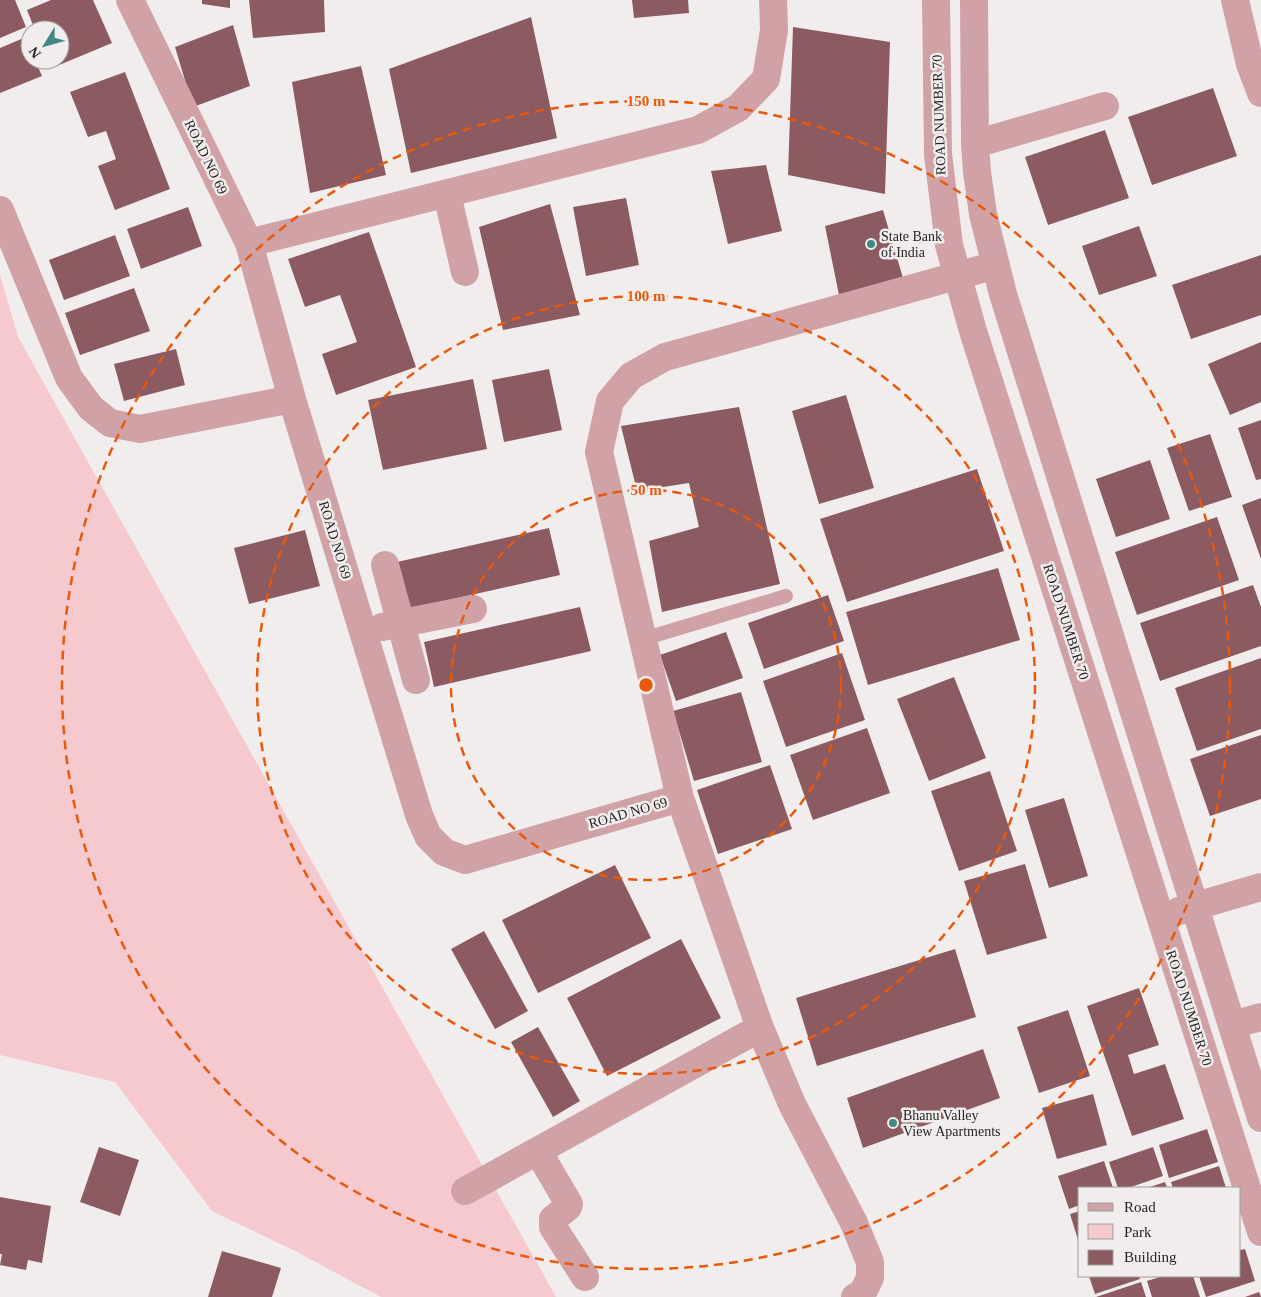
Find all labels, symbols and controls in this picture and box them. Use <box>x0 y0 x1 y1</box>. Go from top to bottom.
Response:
north arrow <box>20 20 70 70</box>
text: N <box>26 44 44 61</box>
street label: ROAD NUMBER 70 <box>929 54 949 176</box>
text: 150 m <box>627 93 666 109</box>
street label: ROAD NO 69 <box>182 117 230 197</box>
place label: State Bank of India <box>881 229 942 260</box>
marker: State Bank of India <box>865 238 877 250</box>
text: 100 m <box>627 288 666 304</box>
text: 50 m <box>630 482 662 498</box>
street label: ROAD NO 69 <box>316 499 354 581</box>
street label: ROAD NUMBER 70 <box>1040 562 1092 682</box>
centre of rings <box>637 676 655 694</box>
street label: ROAD NO 69 <box>587 795 669 831</box>
street label: ROAD NUMBER 70 <box>1163 948 1215 1068</box>
place label: Bhanu Valley View Apartments <box>903 1108 1001 1139</box>
marker: Bhanu Valley View Apartments <box>887 1117 899 1129</box>
legend <box>1078 1187 1241 1277</box>
text: Road <box>1124 1199 1156 1215</box>
text: Park <box>1124 1224 1152 1240</box>
text: Building <box>1124 1249 1177 1265</box>

